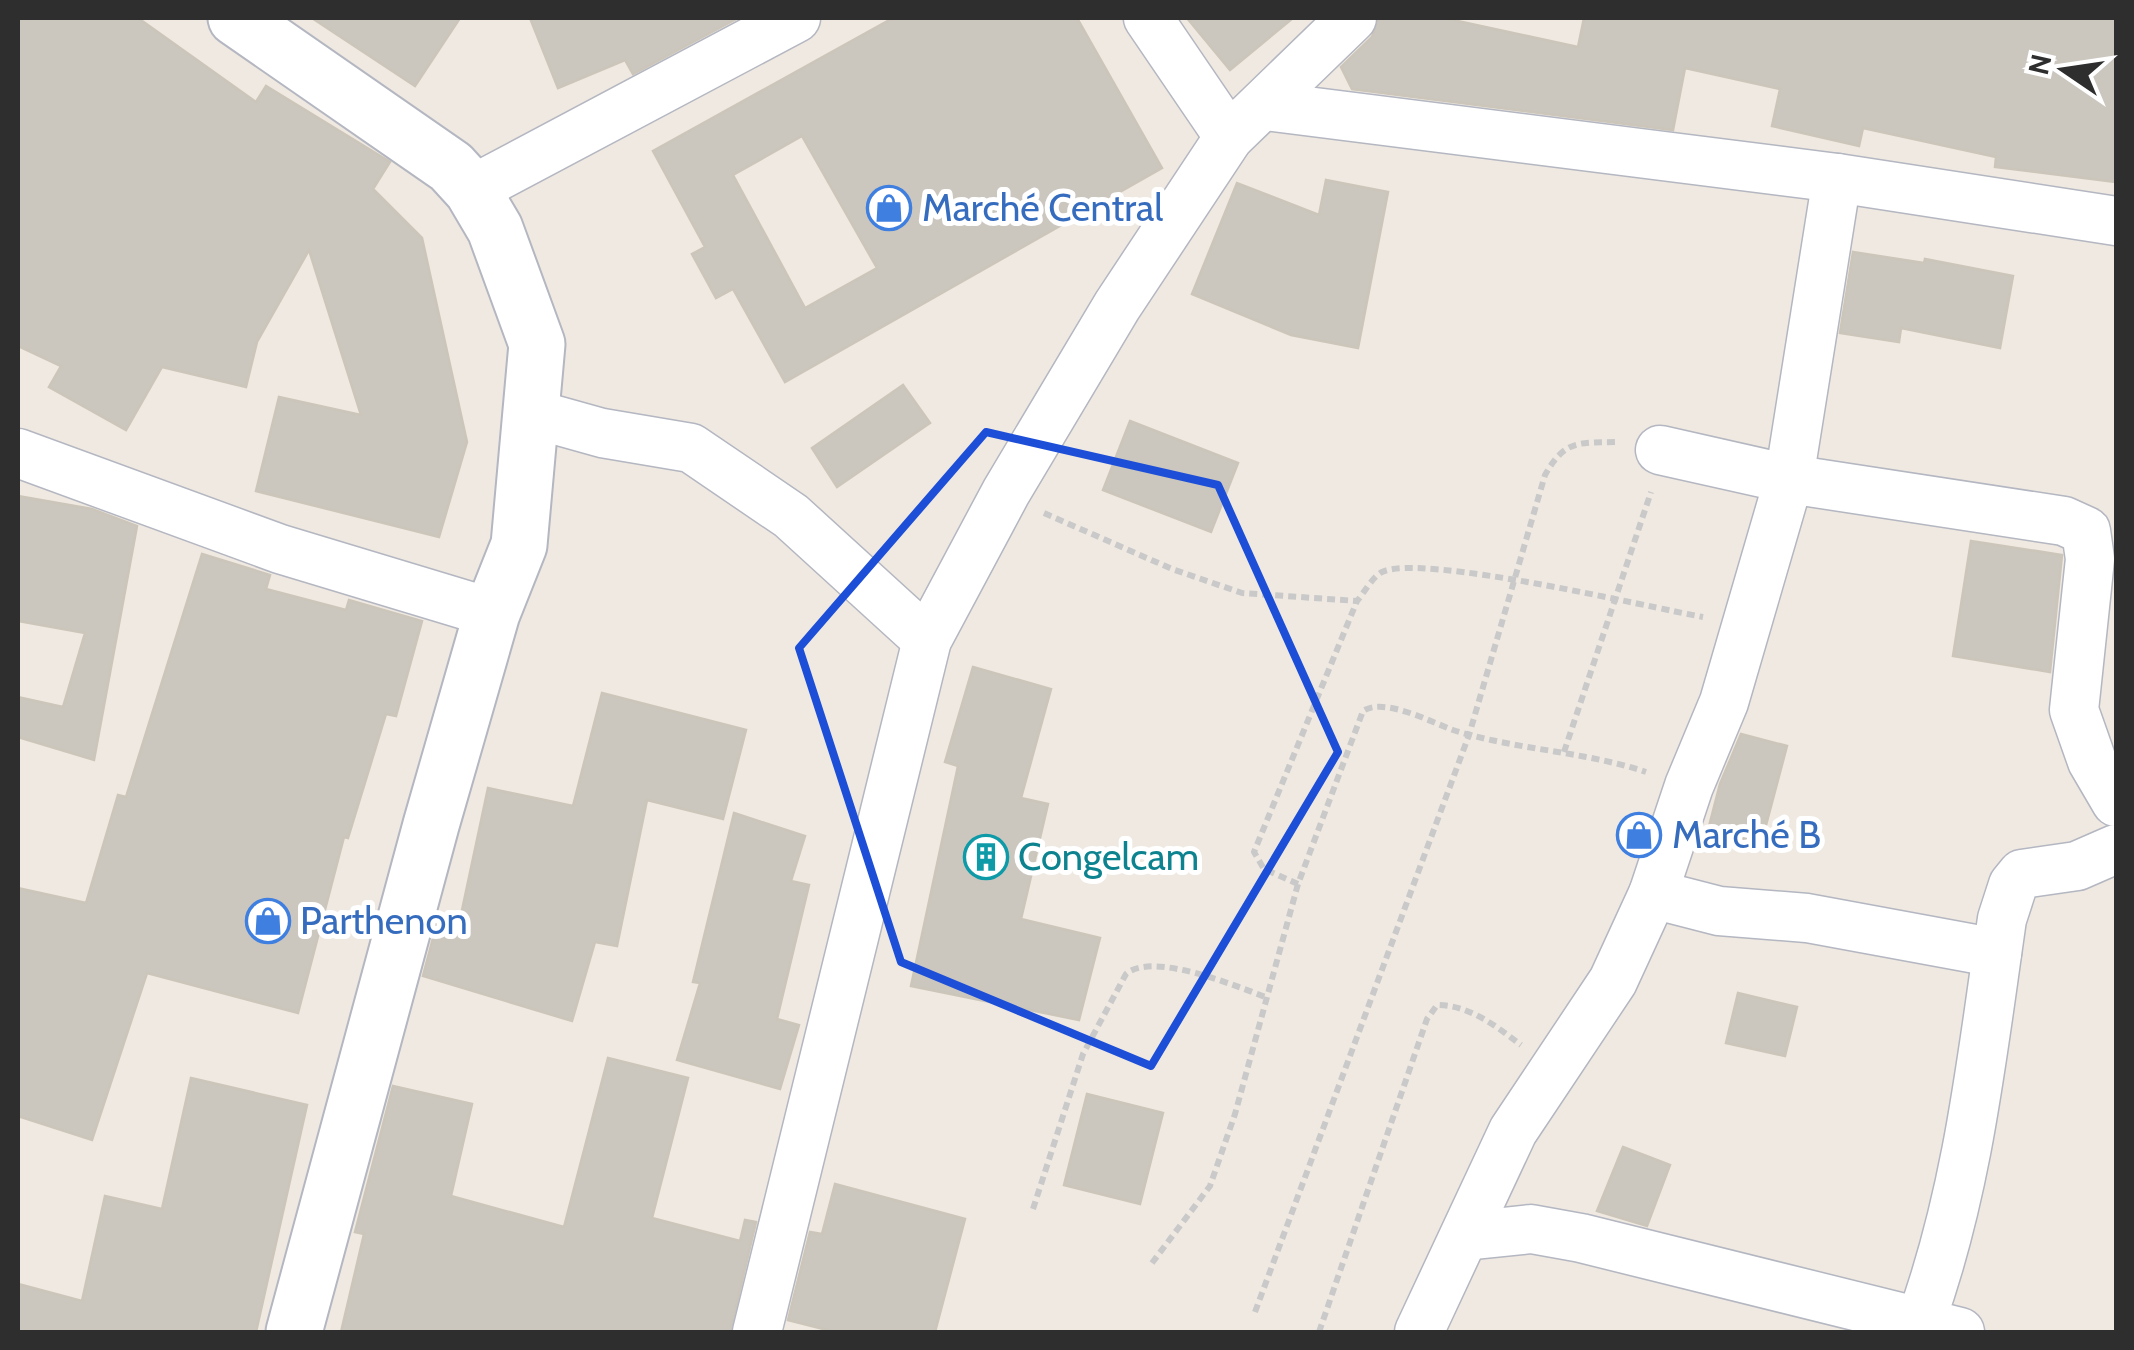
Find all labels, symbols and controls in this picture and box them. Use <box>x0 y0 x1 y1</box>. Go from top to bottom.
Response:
north arrow <box>2014 20 2114 120</box>
text: N <box>2021 51 2058 78</box>
place label: Marché Central <box>922 184 1163 231</box>
shop icon: Marché Central <box>866 185 912 231</box>
place label: Marché B <box>1672 811 1821 858</box>
shop icon: Marché B <box>1616 812 1662 858</box>
place label: Congelcam <box>1018 833 1199 880</box>
building icon: Congelcam <box>963 834 1009 880</box>
place label: Parthenon <box>300 897 468 944</box>
shop icon: Parthenon <box>245 898 291 944</box>

